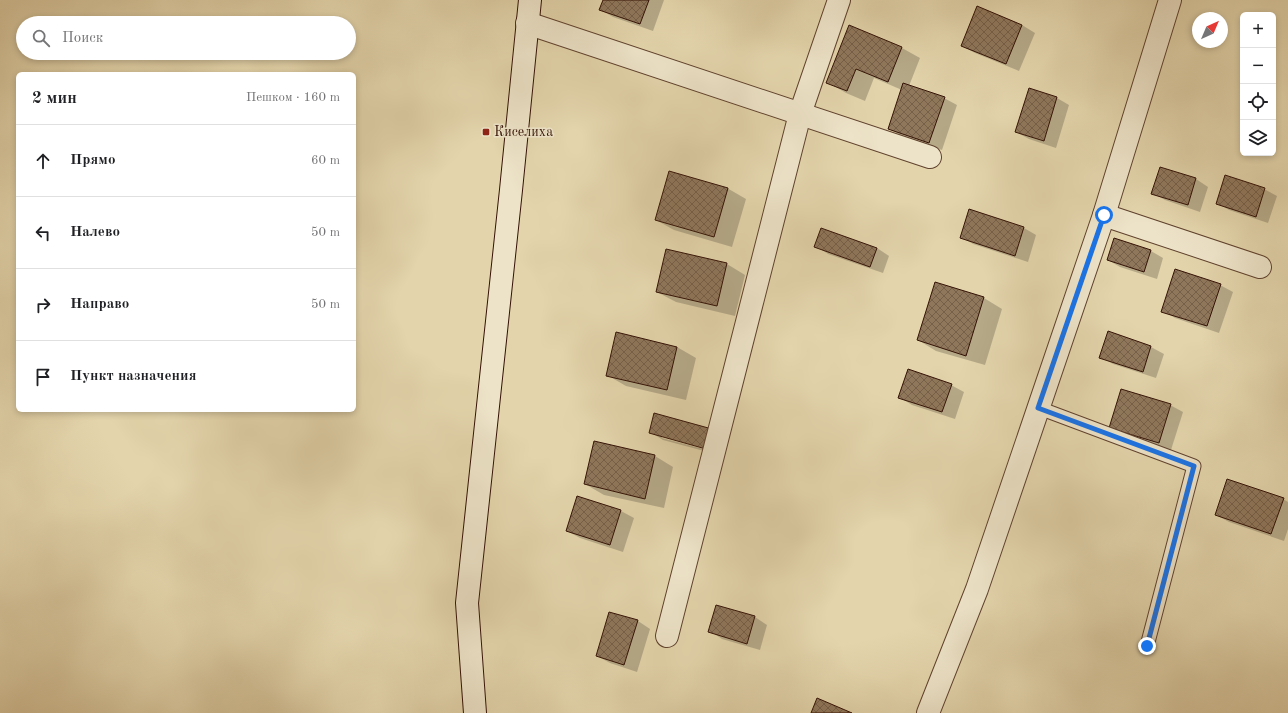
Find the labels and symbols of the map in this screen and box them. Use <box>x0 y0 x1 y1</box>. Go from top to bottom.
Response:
north arrow <box>1192 12 1228 48</box>
place label: Киселиха <box>494 125 553 139</box>
marker: Киселиха <box>481 127 491 137</box>
route start <box>1095 206 1113 224</box>
route end <box>1138 637 1156 655</box>

